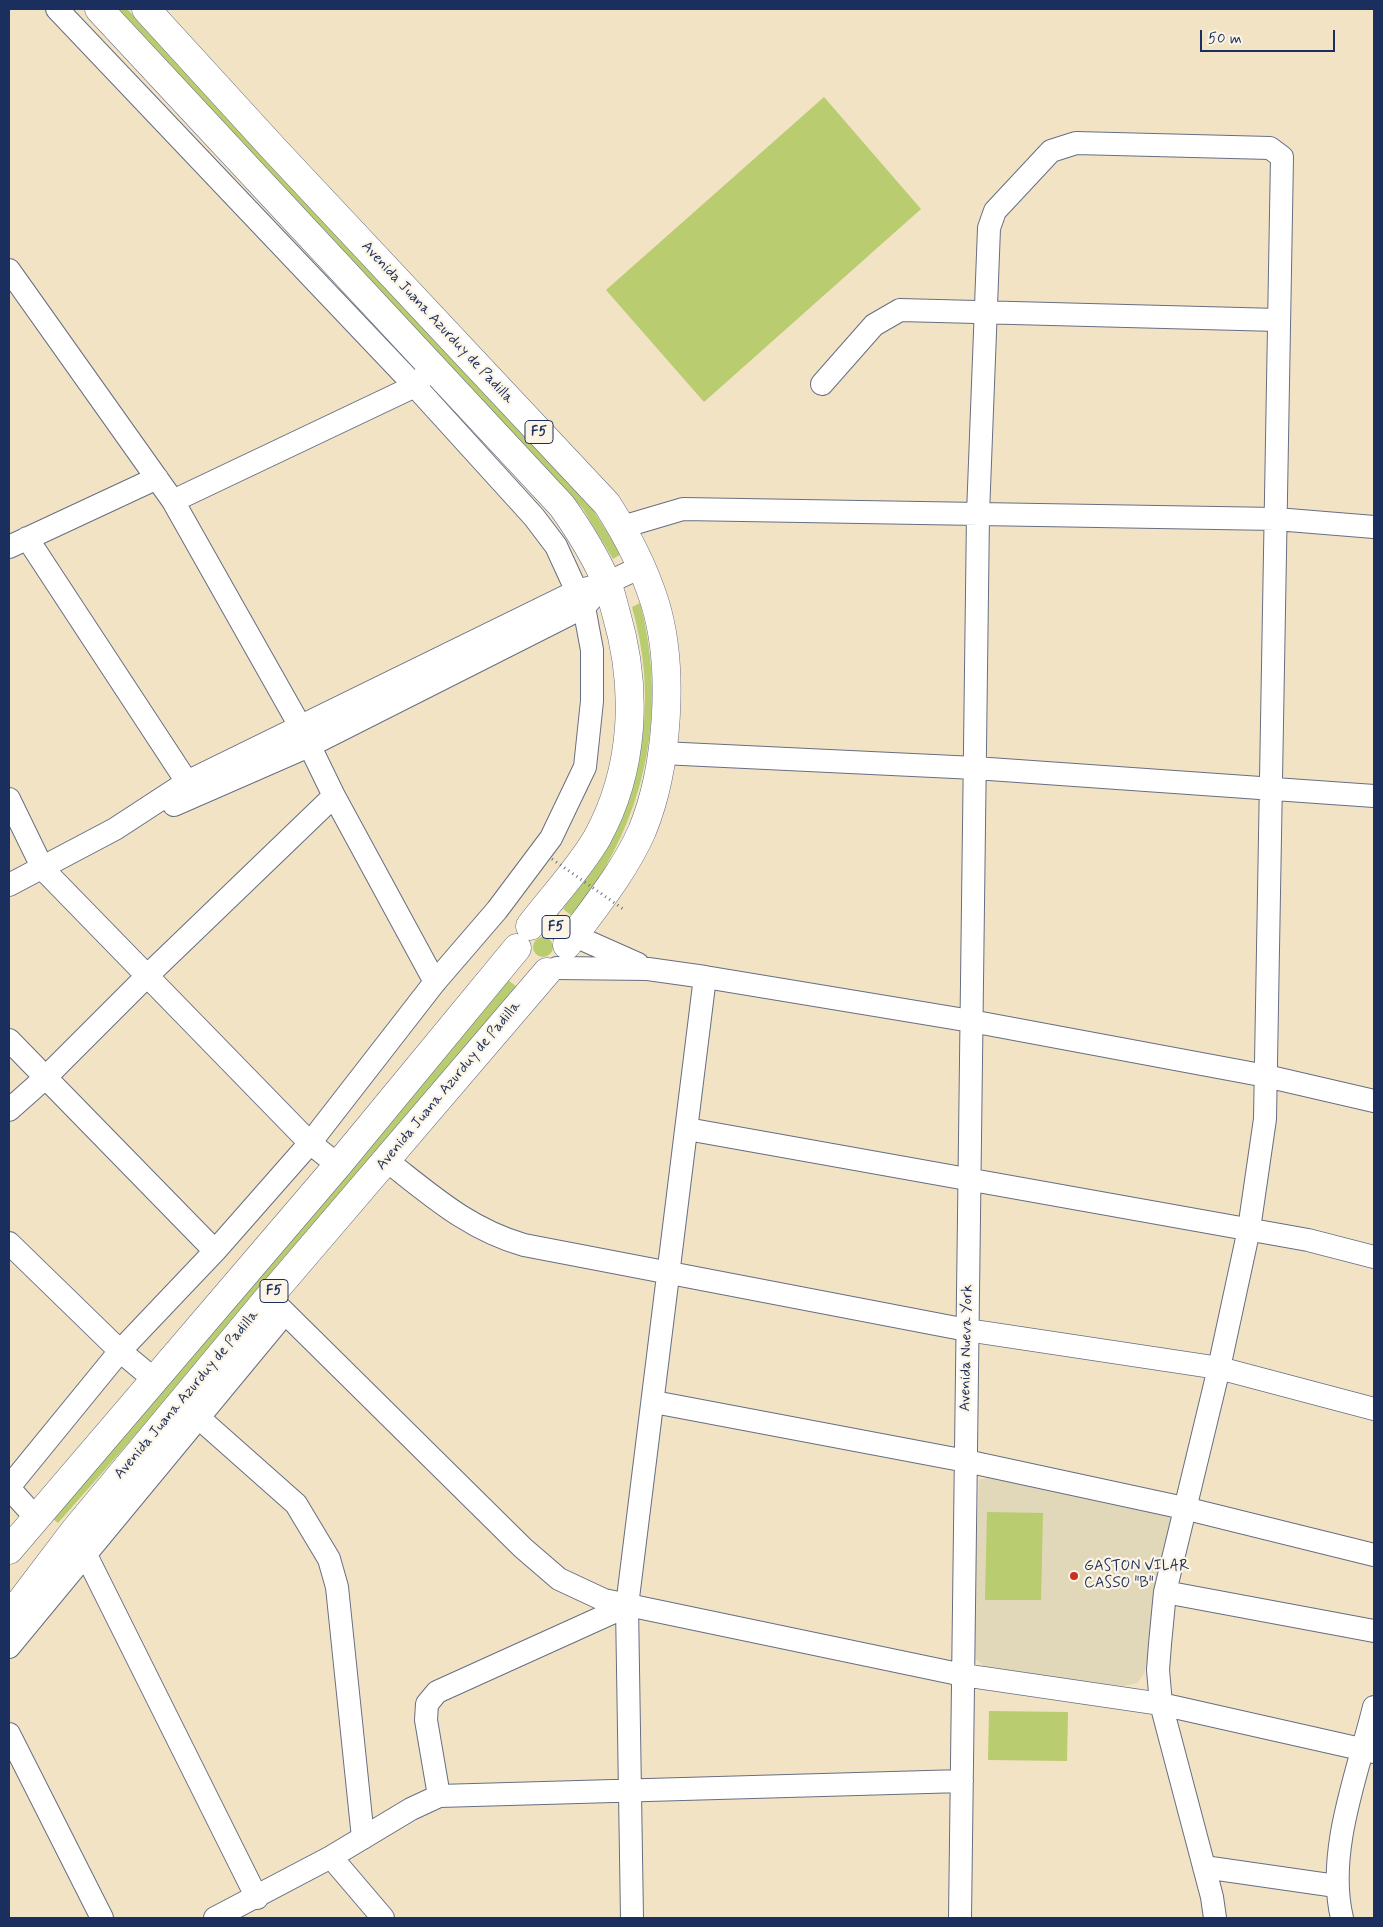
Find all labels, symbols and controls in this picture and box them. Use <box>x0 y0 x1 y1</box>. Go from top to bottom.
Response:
scale bar <box>1203 20 1338 52</box>
text: 50 m <box>1208 29 1242 49</box>
street label: Avenida Juana Azurduy de Padilla <box>357 238 517 408</box>
road number: F5 <box>525 421 553 444</box>
road number: F5 <box>542 916 570 939</box>
street label: Avenida Juana Azurduy de Padilla <box>373 998 525 1174</box>
road number: F5 <box>260 1280 288 1302</box>
street label: Avenida Nueva York <box>957 1284 977 1412</box>
street label: Avenida Juana Azurduy de Padilla <box>111 1307 263 1483</box>
place label: GASTON VILAR CASSO "B" <box>1084 1558 1189 1593</box>
marker: GASTON VILAR CASSO "B" <box>1068 1570 1080 1582</box>

